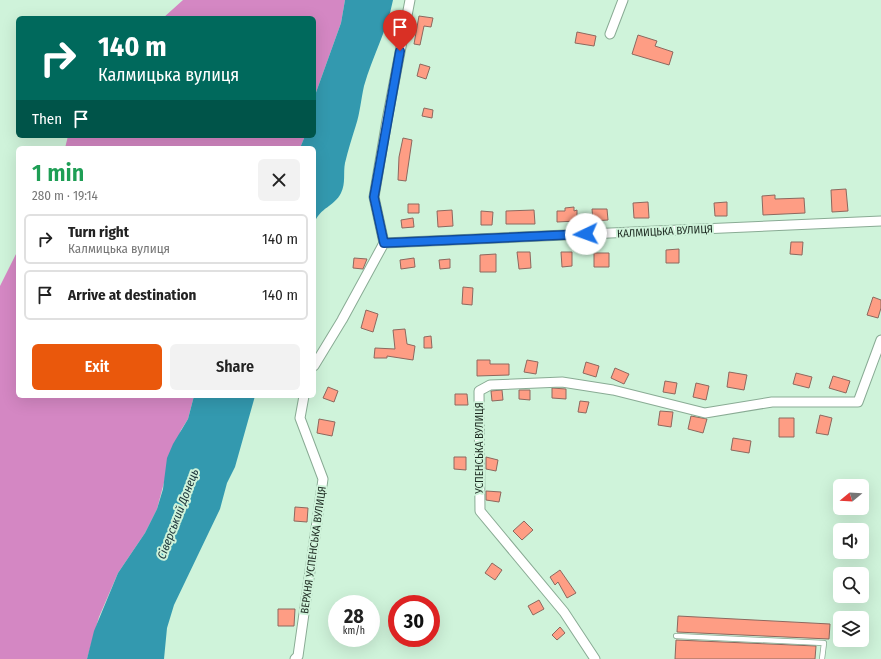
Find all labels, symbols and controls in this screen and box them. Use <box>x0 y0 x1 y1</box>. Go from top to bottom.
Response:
pin <box>383 10 417 51</box>
icon: arrive <box>389 16 411 38</box>
text: 140 m <box>98 30 167 63</box>
icon: right <box>32 32 84 84</box>
text: Калмицька вулиця <box>98 64 239 86</box>
icon: arrive <box>70 108 92 130</box>
text: Then <box>32 110 62 128</box>
text: 1 min <box>32 159 84 187</box>
button: close <box>258 159 300 201</box>
text: 280 m · 19:14 <box>32 188 98 203</box>
position arrow <box>565 213 607 255</box>
street label: КАЛМИЦЬКА ВУЛИЦЯ <box>617 222 713 241</box>
text: Turn right <box>68 223 129 241</box>
icon: right <box>34 228 56 250</box>
text: 140 m <box>262 230 298 248</box>
text: Калмицька вулиця <box>68 241 170 256</box>
icon: arrive <box>34 284 56 306</box>
text: Arrive at destination <box>68 286 196 304</box>
text: 140 m <box>262 286 298 304</box>
button: Exit <box>32 344 162 390</box>
button: Share <box>170 344 300 390</box>
street label: УСПЕНСЬКА ВУЛИЦЯ <box>473 402 486 495</box>
water label: Сіверський Донець <box>154 467 202 561</box>
north arrow <box>833 479 869 515</box>
map controls <box>833 479 869 647</box>
street label: ВЕРХНЯ УСПЕНСЬКА ВУЛИЦЯ <box>298 485 329 615</box>
button: sound <box>833 523 869 559</box>
button: search <box>833 567 869 603</box>
speed limit sign: 30 <box>388 595 440 647</box>
text: 28 <box>344 604 364 628</box>
button: layers <box>833 611 869 647</box>
text: km/h <box>343 625 365 637</box>

